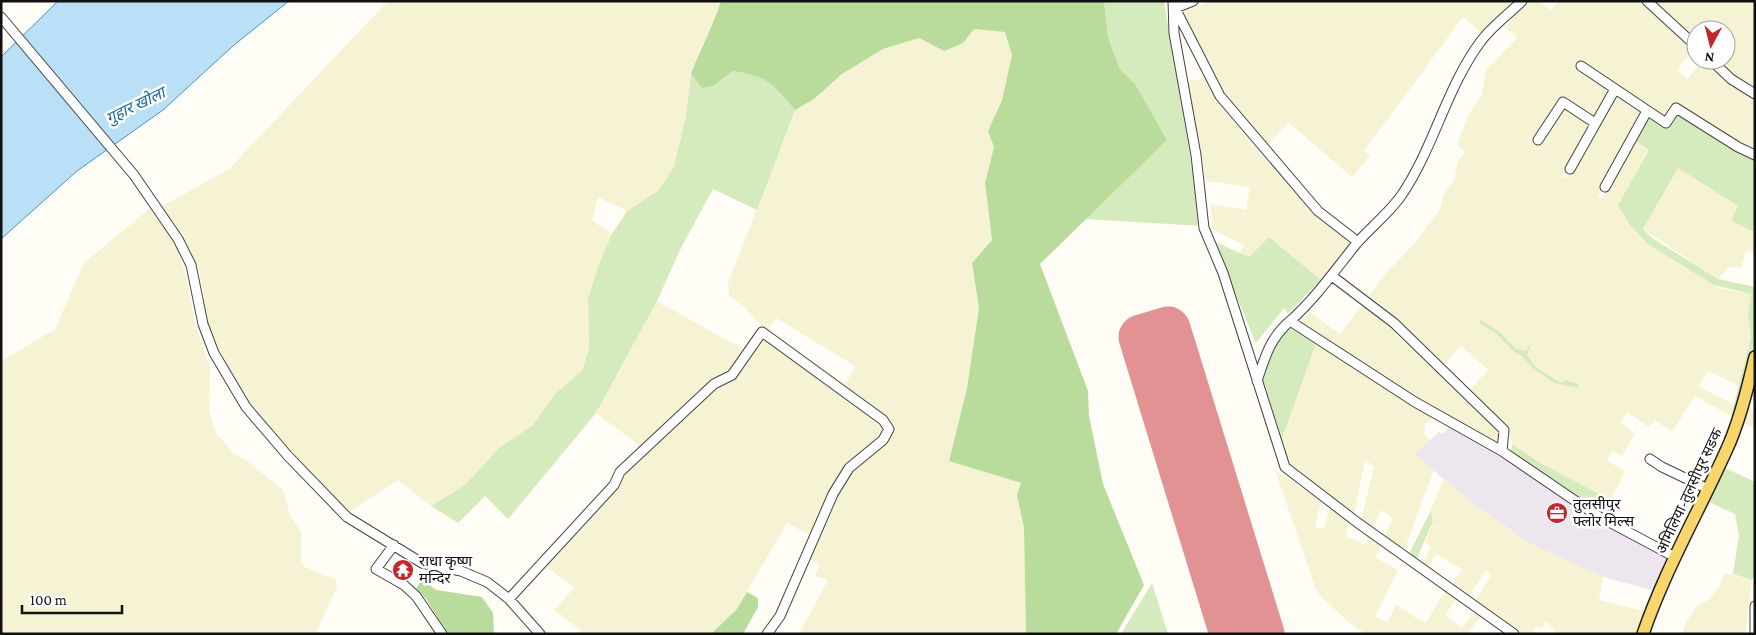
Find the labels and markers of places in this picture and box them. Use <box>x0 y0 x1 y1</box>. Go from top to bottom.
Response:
place label: तुलसीपुर फ्लोर मिल्स <box>1573 496 1635 529</box>
office icon: तुलसीपुर फ्लोर मिल्स <box>1545 501 1569 525</box>
place label: राधा कृष्ण मन्दिर <box>419 553 473 586</box>
temple icon: राधा कृष्ण मन्दिर <box>391 558 415 582</box>

